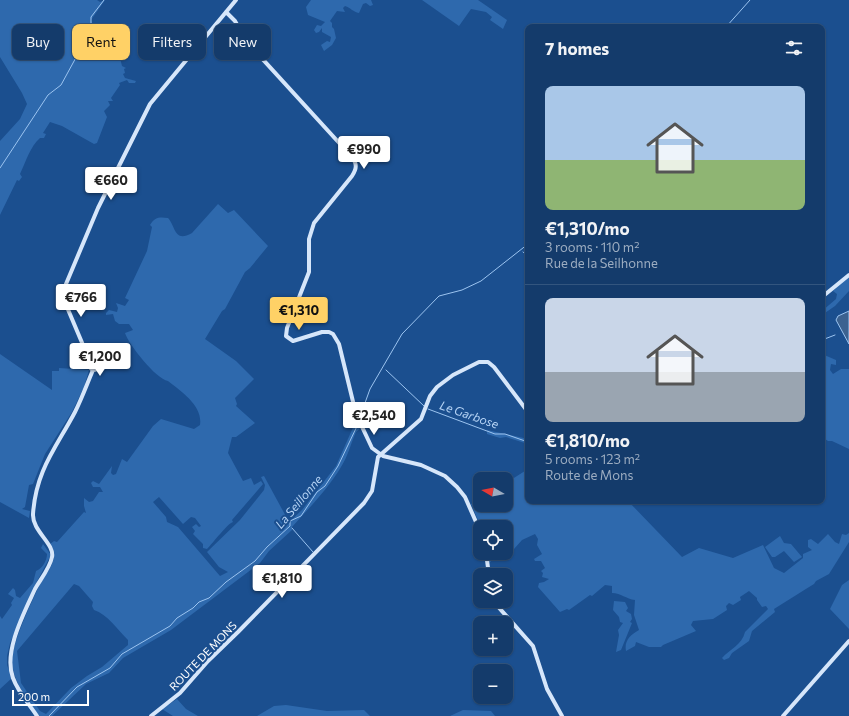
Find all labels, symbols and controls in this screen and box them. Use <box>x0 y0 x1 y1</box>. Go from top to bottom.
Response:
chip: Buy <box>12 24 64 60</box>
chip: Rent <box>72 24 130 60</box>
chip: Filters <box>138 24 206 60</box>
chip: New <box>214 24 271 60</box>
icon: filters <box>783 37 805 59</box>
text: 7 homes <box>545 38 609 59</box>
icon: home <box>639 112 711 184</box>
pin: €990 <box>340 136 388 170</box>
text: €990 <box>347 141 381 157</box>
pin: €660 <box>87 167 135 201</box>
text: €660 <box>94 172 128 188</box>
text: €1,310/mo <box>545 218 630 239</box>
text: 3 rooms · 110 m² <box>545 239 639 255</box>
text: Rue de la Seilhonne <box>545 255 658 271</box>
pin: €766 <box>57 284 105 318</box>
text: €766 <box>65 289 97 305</box>
pin: €1,310 <box>266 297 332 331</box>
text: €1,310 <box>279 302 319 318</box>
icon: home <box>639 324 711 396</box>
pin: €1,200 <box>67 343 133 377</box>
text: €1,200 <box>79 348 121 364</box>
water label: Le Garbose <box>438 397 501 431</box>
pin: €2,540 <box>341 402 407 436</box>
text: €2,540 <box>352 407 396 423</box>
text: €1,810/mo <box>545 430 630 451</box>
text: 5 rooms · 123 m² <box>545 451 640 467</box>
text: Route de Mons <box>545 467 633 483</box>
water label: La Seillonne <box>272 471 325 531</box>
north arrow <box>473 472 513 512</box>
map controls <box>473 472 513 704</box>
button: locate <box>473 520 513 560</box>
pin: €1,810 <box>249 565 315 599</box>
button: layers <box>473 568 513 608</box>
text: €1,810 <box>262 570 302 586</box>
button: + <box>473 616 513 656</box>
street label: ROUTE DE MONS <box>166 619 239 693</box>
button: − <box>473 664 513 704</box>
scale bar <box>12 688 89 707</box>
text: 200 m <box>18 690 50 703</box>

